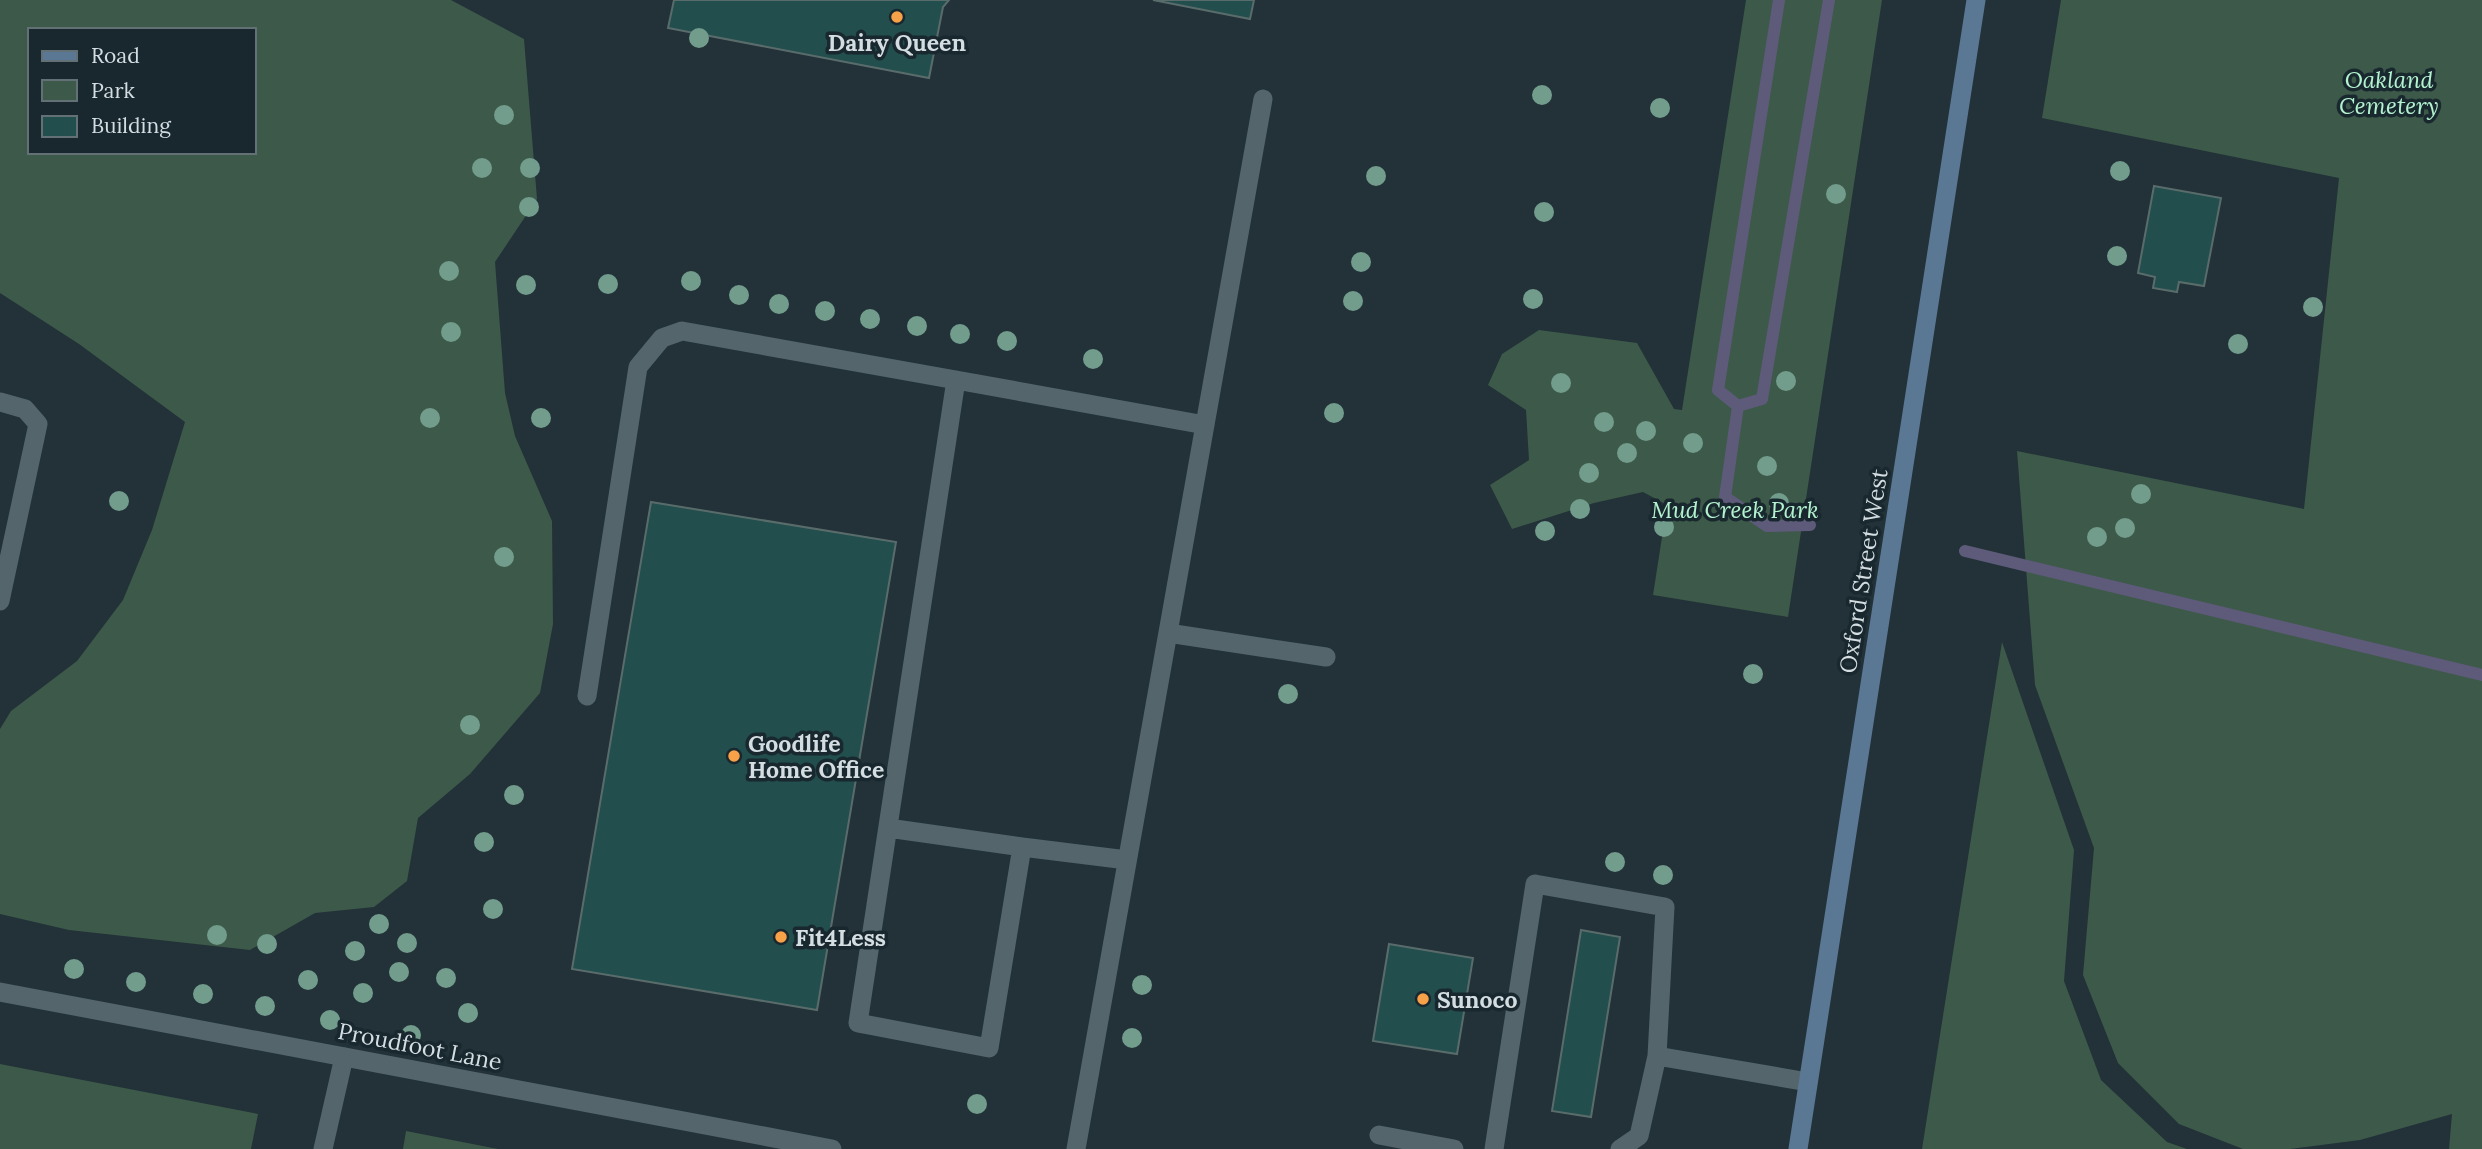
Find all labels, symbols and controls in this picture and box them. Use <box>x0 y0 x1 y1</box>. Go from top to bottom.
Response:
marker: Dairy Queen <box>889 9 905 25</box>
legend <box>28 28 256 154</box>
place label: Dairy Queen <box>828 28 966 57</box>
text: Road <box>91 42 140 69</box>
park label: Oakland Cemetery <box>2339 65 2439 120</box>
text: Park <box>91 77 135 104</box>
text: Building <box>91 112 171 139</box>
street label: Oxford Street West <box>1833 467 1893 675</box>
park label: Mud Creek Park <box>1651 495 1819 524</box>
place label: Goodlife Home Office <box>748 729 884 784</box>
marker: Goodlife Home Office <box>726 748 742 764</box>
place label: Fit4Less <box>795 923 886 952</box>
marker: Fit4Less <box>773 929 789 945</box>
place label: Sunoco <box>1437 985 1517 1014</box>
marker: Sunoco <box>1415 991 1431 1007</box>
street label: Proudfoot Lane <box>336 1016 504 1076</box>

